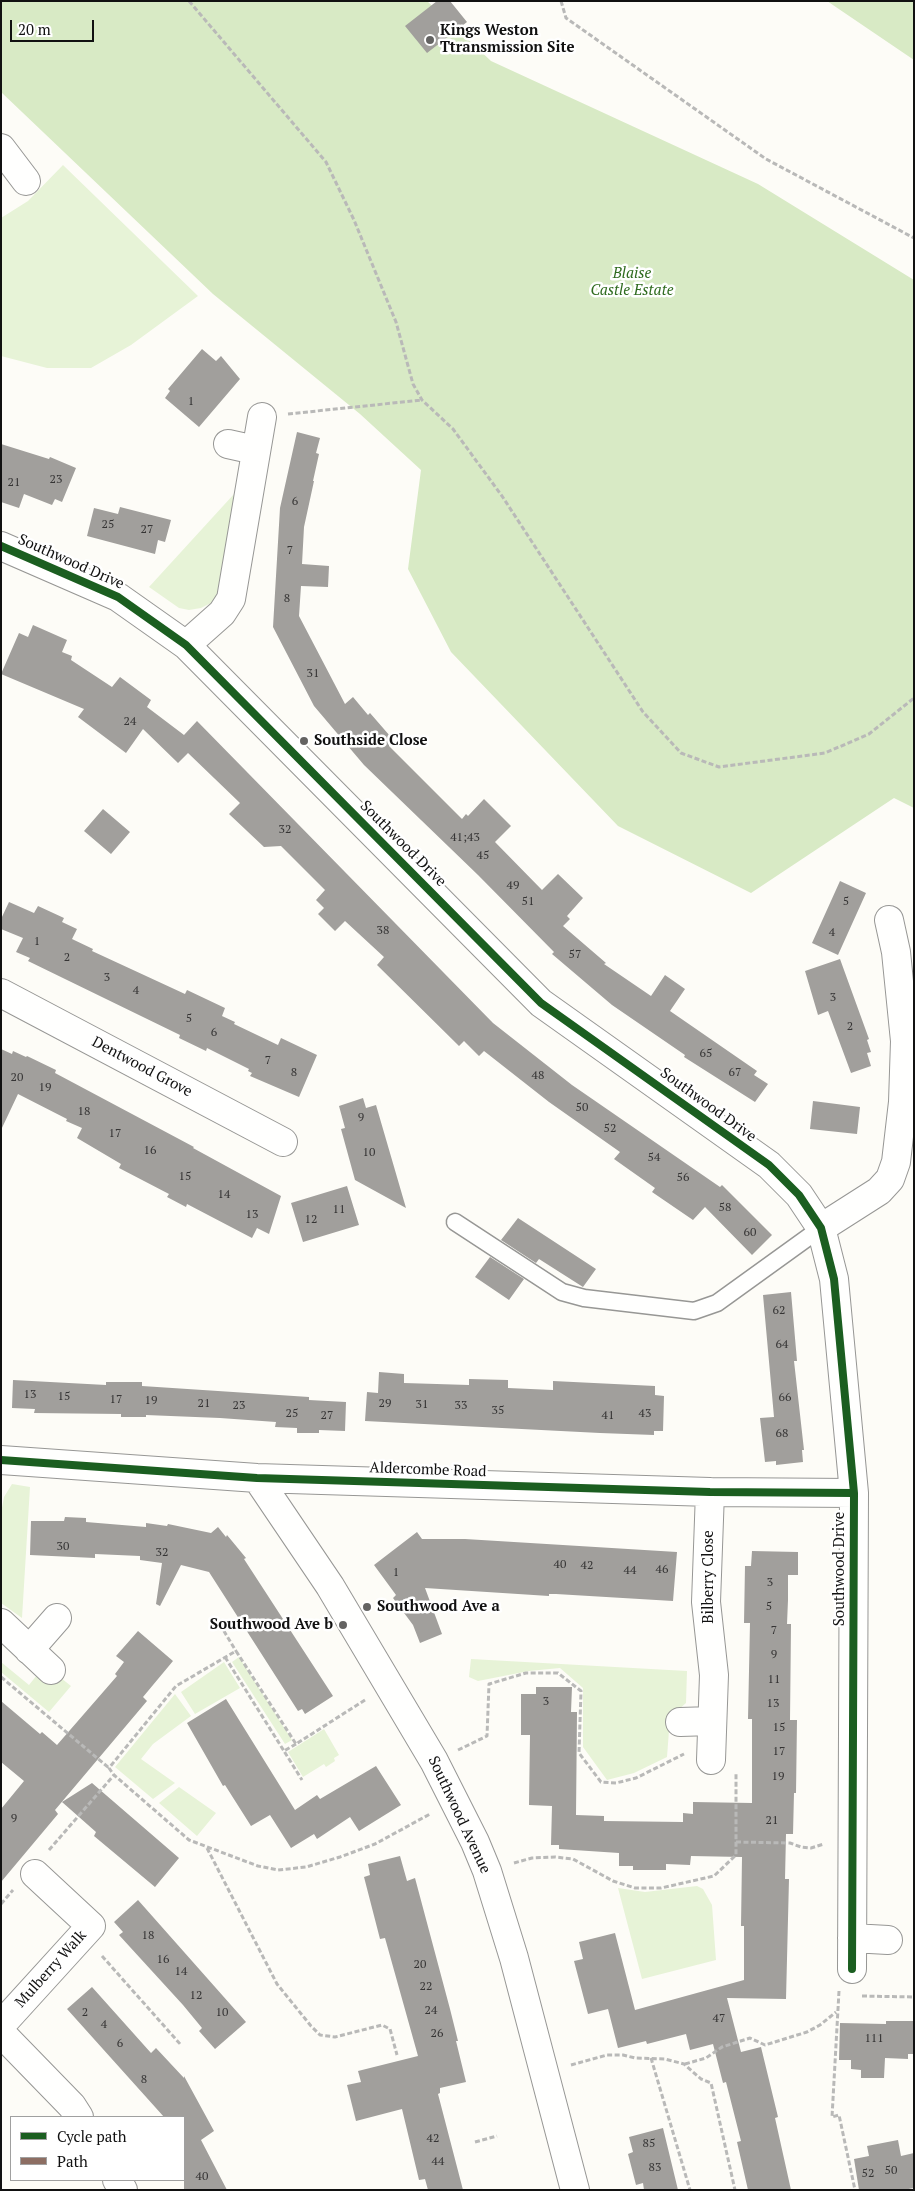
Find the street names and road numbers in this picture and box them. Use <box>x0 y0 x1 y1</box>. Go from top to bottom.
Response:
street label: Southwood Drive <box>15 531 127 593</box>
street label: Southwood Drive <box>356 797 450 891</box>
street label: Dentwood Grove <box>89 1033 195 1101</box>
street label: Southwood Drive <box>656 1064 760 1146</box>
street label: Aldercombe Road <box>369 1459 487 1481</box>
street label: Southwood Drive <box>831 1512 849 1626</box>
street label: Bilberry Close <box>700 1530 718 1624</box>
street label: Southwood Avenue <box>424 1753 494 1877</box>
street label: Mulberry Walk <box>12 1927 90 2011</box>

